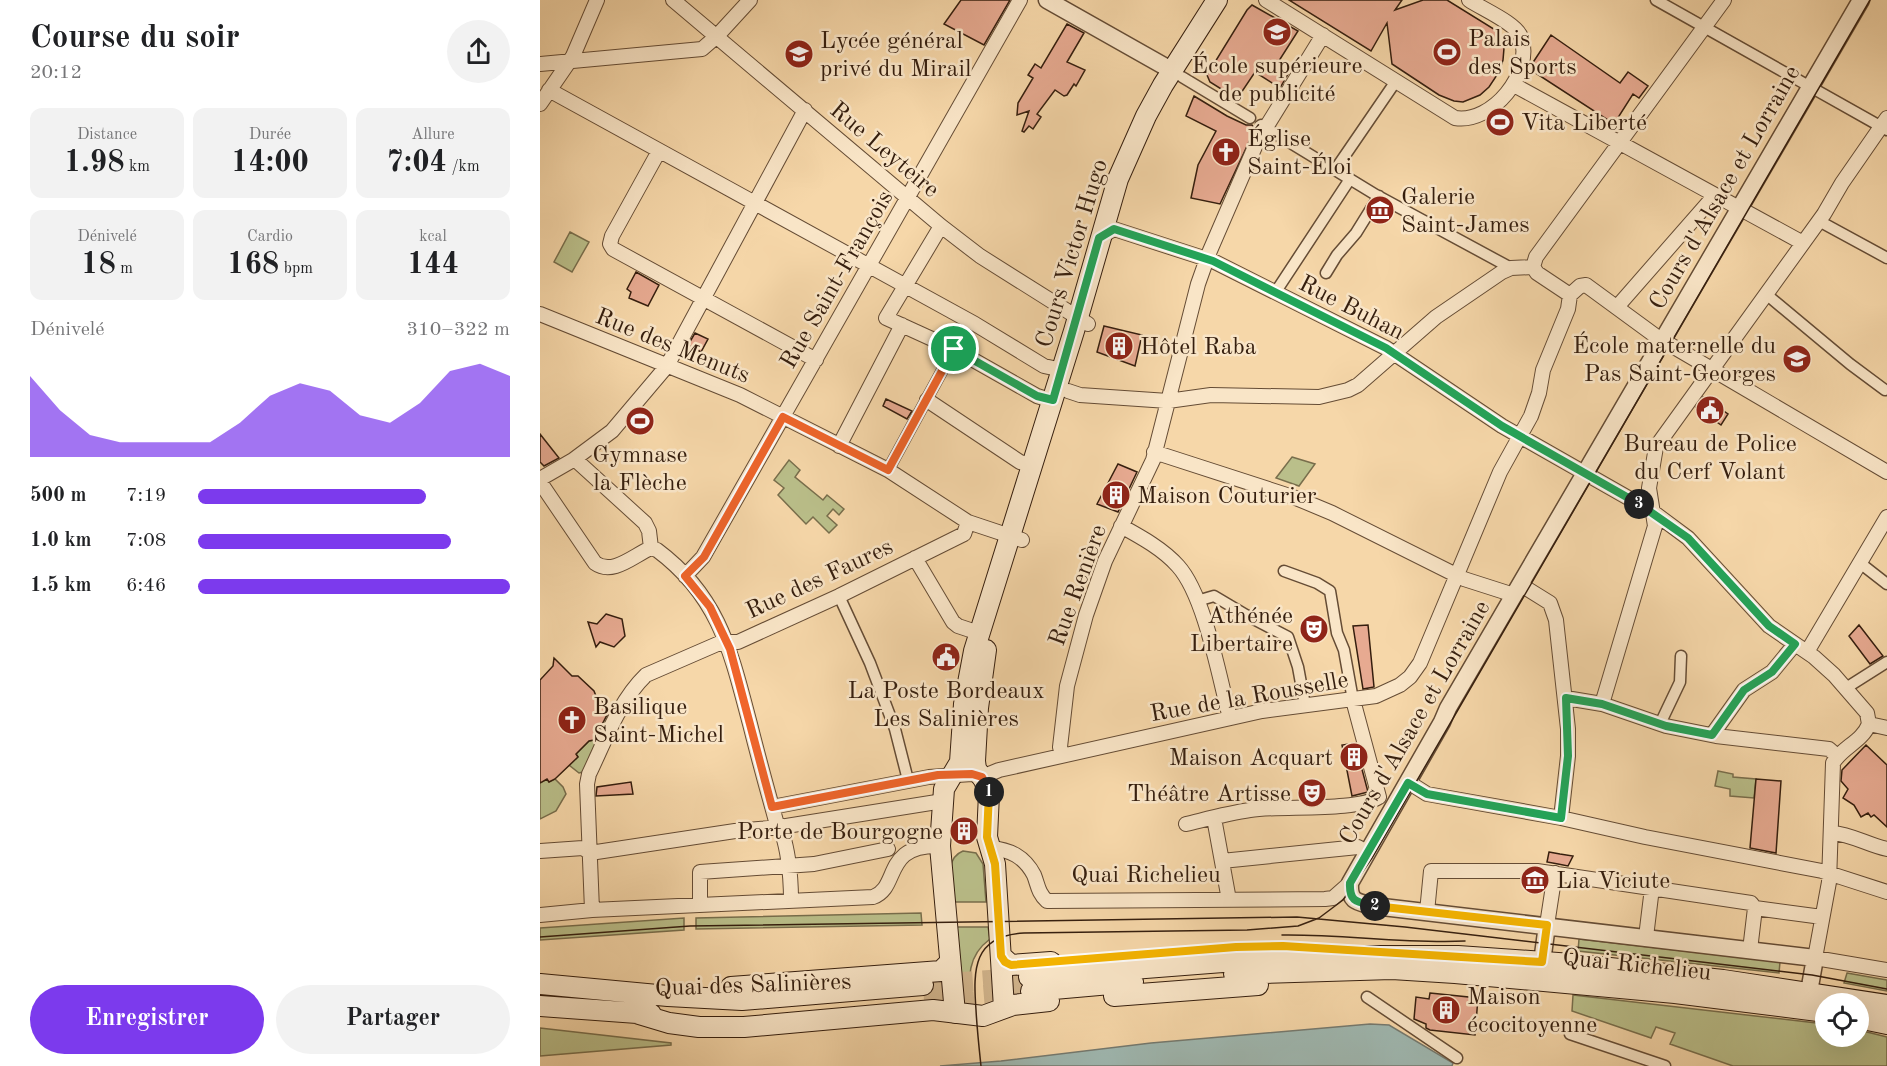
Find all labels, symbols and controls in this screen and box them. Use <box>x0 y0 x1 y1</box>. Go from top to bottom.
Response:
school or university icon: École supérieure de publicité <box>1261 16 1293 48</box>
button: share <box>447 20 510 83</box>
text: Course du soir <box>30 22 240 55</box>
place label: Palais des Sports <box>1468 28 1577 80</box>
place label: Lycée général privé du Mirail <box>820 30 971 82</box>
sports icon: Palais des Sports <box>1431 36 1463 68</box>
school or university icon: Lycée général privé du Mirail <box>783 38 815 70</box>
place label: École supérieure de publicité <box>1192 51 1362 107</box>
street label: Cours d'Alsace et Lorraine <box>1646 62 1806 314</box>
text: 20:12 <box>30 63 82 83</box>
street label: Rue Leyteire <box>825 98 943 203</box>
sports icon: Vita Liberté <box>1484 106 1516 138</box>
place label: Vita Liberté <box>1521 112 1647 136</box>
place label: Église Saint-Éloi <box>1247 124 1352 180</box>
text: Distance <box>77 127 137 143</box>
text: Durée <box>249 127 291 143</box>
text: Allure <box>411 127 455 143</box>
church icon: Église Saint-Éloi <box>1210 136 1242 168</box>
text: 1.98 <box>64 148 125 178</box>
text: 14:00 <box>231 148 309 178</box>
text: 7:04 <box>386 148 447 178</box>
street label: Cours Victor Hugo <box>1033 157 1113 351</box>
text: km <box>125 159 150 175</box>
text: /km <box>447 159 480 175</box>
place label: Galerie Saint-James <box>1401 186 1530 238</box>
street label: Rue Saint-François <box>777 187 898 373</box>
museum icon: Galerie Saint-James <box>1364 194 1396 226</box>
text: Dénivelé <box>77 229 137 245</box>
text: Cardio <box>247 229 293 245</box>
text: kcal <box>419 229 447 245</box>
text: 18 <box>81 250 116 280</box>
text: 168 <box>227 250 279 280</box>
text: 144 <box>407 250 459 280</box>
text: m <box>116 261 133 277</box>
text: bpm <box>279 261 313 277</box>
street label: Rue Buhan <box>1294 272 1408 346</box>
street label: Rue des Menuts <box>592 305 753 389</box>
text: Dénivelé <box>30 320 104 340</box>
text: 310–322 m <box>407 320 510 340</box>
pin <box>928 323 979 374</box>
building icon: Hôtel Raba <box>1103 330 1135 362</box>
place label: École maternelle du Pas Saint-Georges <box>1573 331 1776 387</box>
icon: arrive <box>937 332 970 365</box>
place label: Hôtel Raba <box>1140 336 1257 360</box>
school or university icon: École maternelle du Pas Saint-Georges <box>1781 343 1813 375</box>
public building icon: Bureau de Police du Cerf Volant <box>1694 394 1726 426</box>
sports icon: Gymnase la Flèche <box>624 405 656 437</box>
place label: Bureau de Police du Cerf Volant <box>1623 433 1797 485</box>
place label: Gymnase la Flèche <box>592 444 688 496</box>
building icon: Maison Couturier <box>1100 479 1132 511</box>
place label: Maison Couturier <box>1137 485 1317 509</box>
text: 500 m <box>30 486 86 506</box>
text: 7:19 <box>126 486 166 506</box>
pin: 3 <box>1624 489 1654 519</box>
text: 3 <box>1634 496 1644 512</box>
street label: Rue Renière <box>1046 522 1112 650</box>
text: 1.0 km <box>30 531 92 551</box>
text: 7:08 <box>126 531 166 551</box>
street label: Rue des Faures <box>743 535 897 624</box>
text: 1.5 km <box>30 576 92 596</box>
text: 6:46 <box>126 576 166 596</box>
street label: Cours d'Alsace et Lorraine <box>1336 597 1496 849</box>
place label: Athénée Libertaire <box>1190 605 1293 657</box>
theatre icon: Athénée Libertaire <box>1298 613 1330 645</box>
public building icon: La Poste Bordeaux Les Salinières <box>930 641 962 673</box>
street label: Rue de la Rousselle <box>1148 669 1350 727</box>
place label: La Poste Bordeaux Les Salinières <box>847 680 1045 732</box>
place label: Basilique Saint-Michel <box>593 696 724 748</box>
church icon: Basilique Saint-Michel <box>556 704 588 736</box>
building icon: Maison Acquart <box>1338 741 1370 773</box>
place label: Maison Acquart <box>1169 747 1333 771</box>
pin: 1 <box>974 777 1004 807</box>
theatre icon: Théâtre Artisse <box>1296 777 1328 809</box>
place label: Théâtre Artisse <box>1127 783 1291 807</box>
text: 1 <box>984 784 994 800</box>
building icon: Porte de Bourgogne <box>948 815 980 847</box>
place label: Porte de Bourgogne <box>737 821 943 845</box>
street label: Quai Richelieu <box>1071 864 1221 888</box>
museum icon: Lia Viciute <box>1519 864 1551 896</box>
place label: Lia Viciute <box>1556 870 1670 894</box>
pin: 2 <box>1360 891 1390 921</box>
text: 2 <box>1370 898 1380 914</box>
street label: Quai Richelieu <box>1561 946 1713 986</box>
street label: Quai des Salinières <box>654 971 852 1001</box>
button: Enregistrer <box>30 985 264 1054</box>
button: Partager <box>276 985 510 1054</box>
place label: Maison écocitoyenne <box>1467 986 1597 1038</box>
map controls <box>1815 993 1869 1047</box>
button: locate <box>1815 993 1869 1047</box>
building icon: Maison écocitoyenne <box>1430 994 1462 1026</box>

